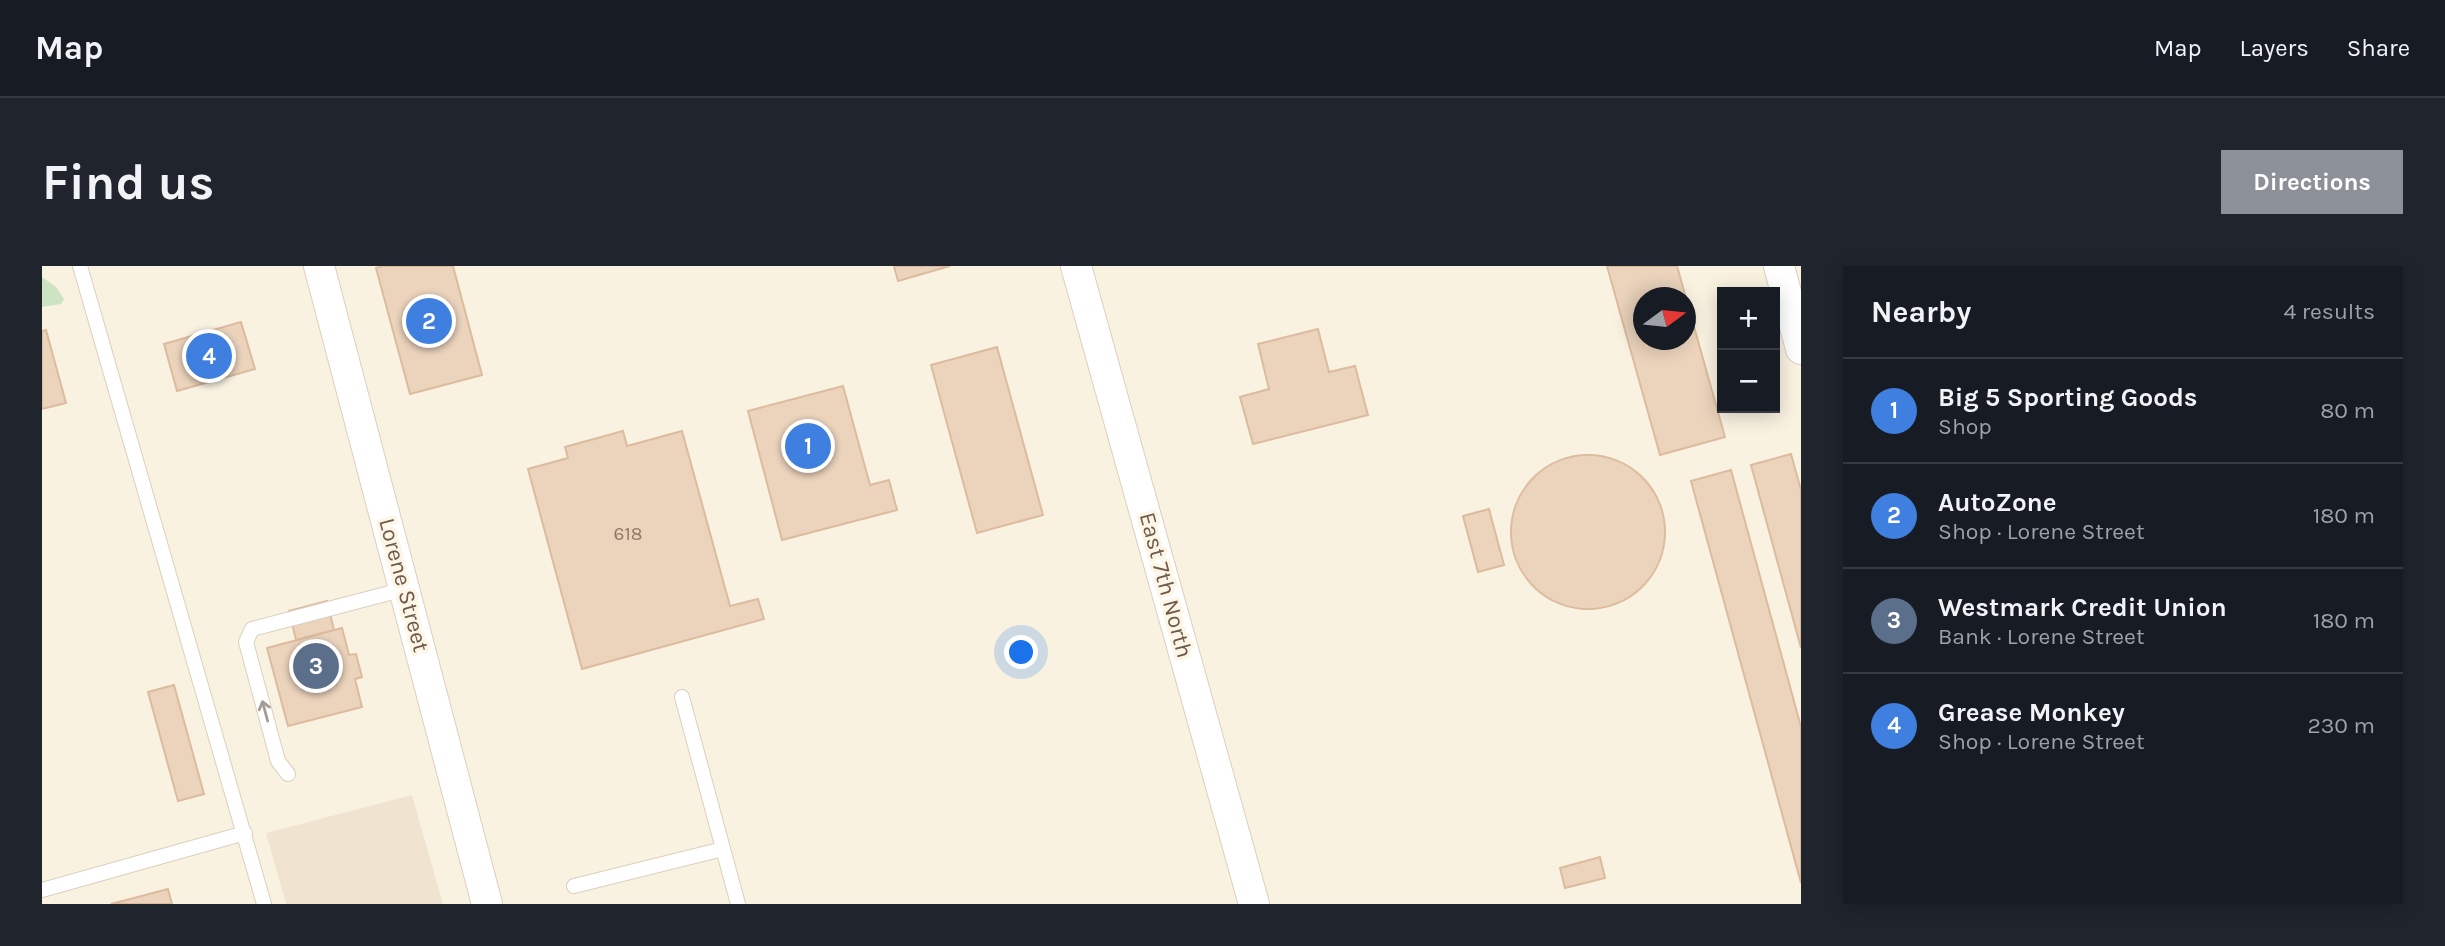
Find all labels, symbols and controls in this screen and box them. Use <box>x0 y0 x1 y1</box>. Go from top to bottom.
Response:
text: Map <box>35 29 103 67</box>
text: Map <box>2154 34 2202 62</box>
text: Layers <box>2240 34 2309 62</box>
text: Share <box>2347 34 2410 62</box>
button: Directions <box>2221 150 2403 214</box>
text: Find us <box>42 154 214 211</box>
north arrow <box>1633 287 1696 350</box>
map controls <box>1717 287 1780 413</box>
button: + <box>1717 287 1780 350</box>
text: Nearby <box>1871 294 1971 330</box>
pin: 2 <box>406 295 452 347</box>
text: 4 results <box>2283 298 2375 325</box>
pin: 4 <box>186 330 232 382</box>
button: − <box>1717 350 1780 413</box>
text: Big 5 Sporting Goods <box>1938 382 2198 413</box>
text: 1 <box>1890 397 1898 424</box>
text: 80 m <box>2320 397 2375 424</box>
text: Shop <box>1938 413 1992 440</box>
pin: 1 <box>785 420 831 472</box>
text: AutoZone <box>1938 487 2057 518</box>
text: 2 <box>1887 502 1901 529</box>
text: 180 m <box>2313 502 2375 529</box>
street label: East 7th North <box>1134 509 1198 661</box>
street label: Lorene Street <box>373 515 435 655</box>
text: Shop · Lorene Street <box>1938 518 2145 545</box>
house number: 618 <box>614 523 642 545</box>
text: Westmark Credit Union <box>1938 592 2227 623</box>
text: 3 <box>1887 607 1901 634</box>
text: 180 m <box>2313 607 2375 634</box>
text: Bank · Lorene Street <box>1938 623 2145 650</box>
your location <box>1004 635 1038 669</box>
pin: 3 <box>293 640 339 692</box>
text: Grease Monkey <box>1938 697 2125 728</box>
one-way arrow <box>257 700 270 722</box>
text: 4 <box>1887 712 1901 739</box>
text: 230 m <box>2307 712 2375 739</box>
text: Shop · Lorene Street <box>1938 728 2145 755</box>

